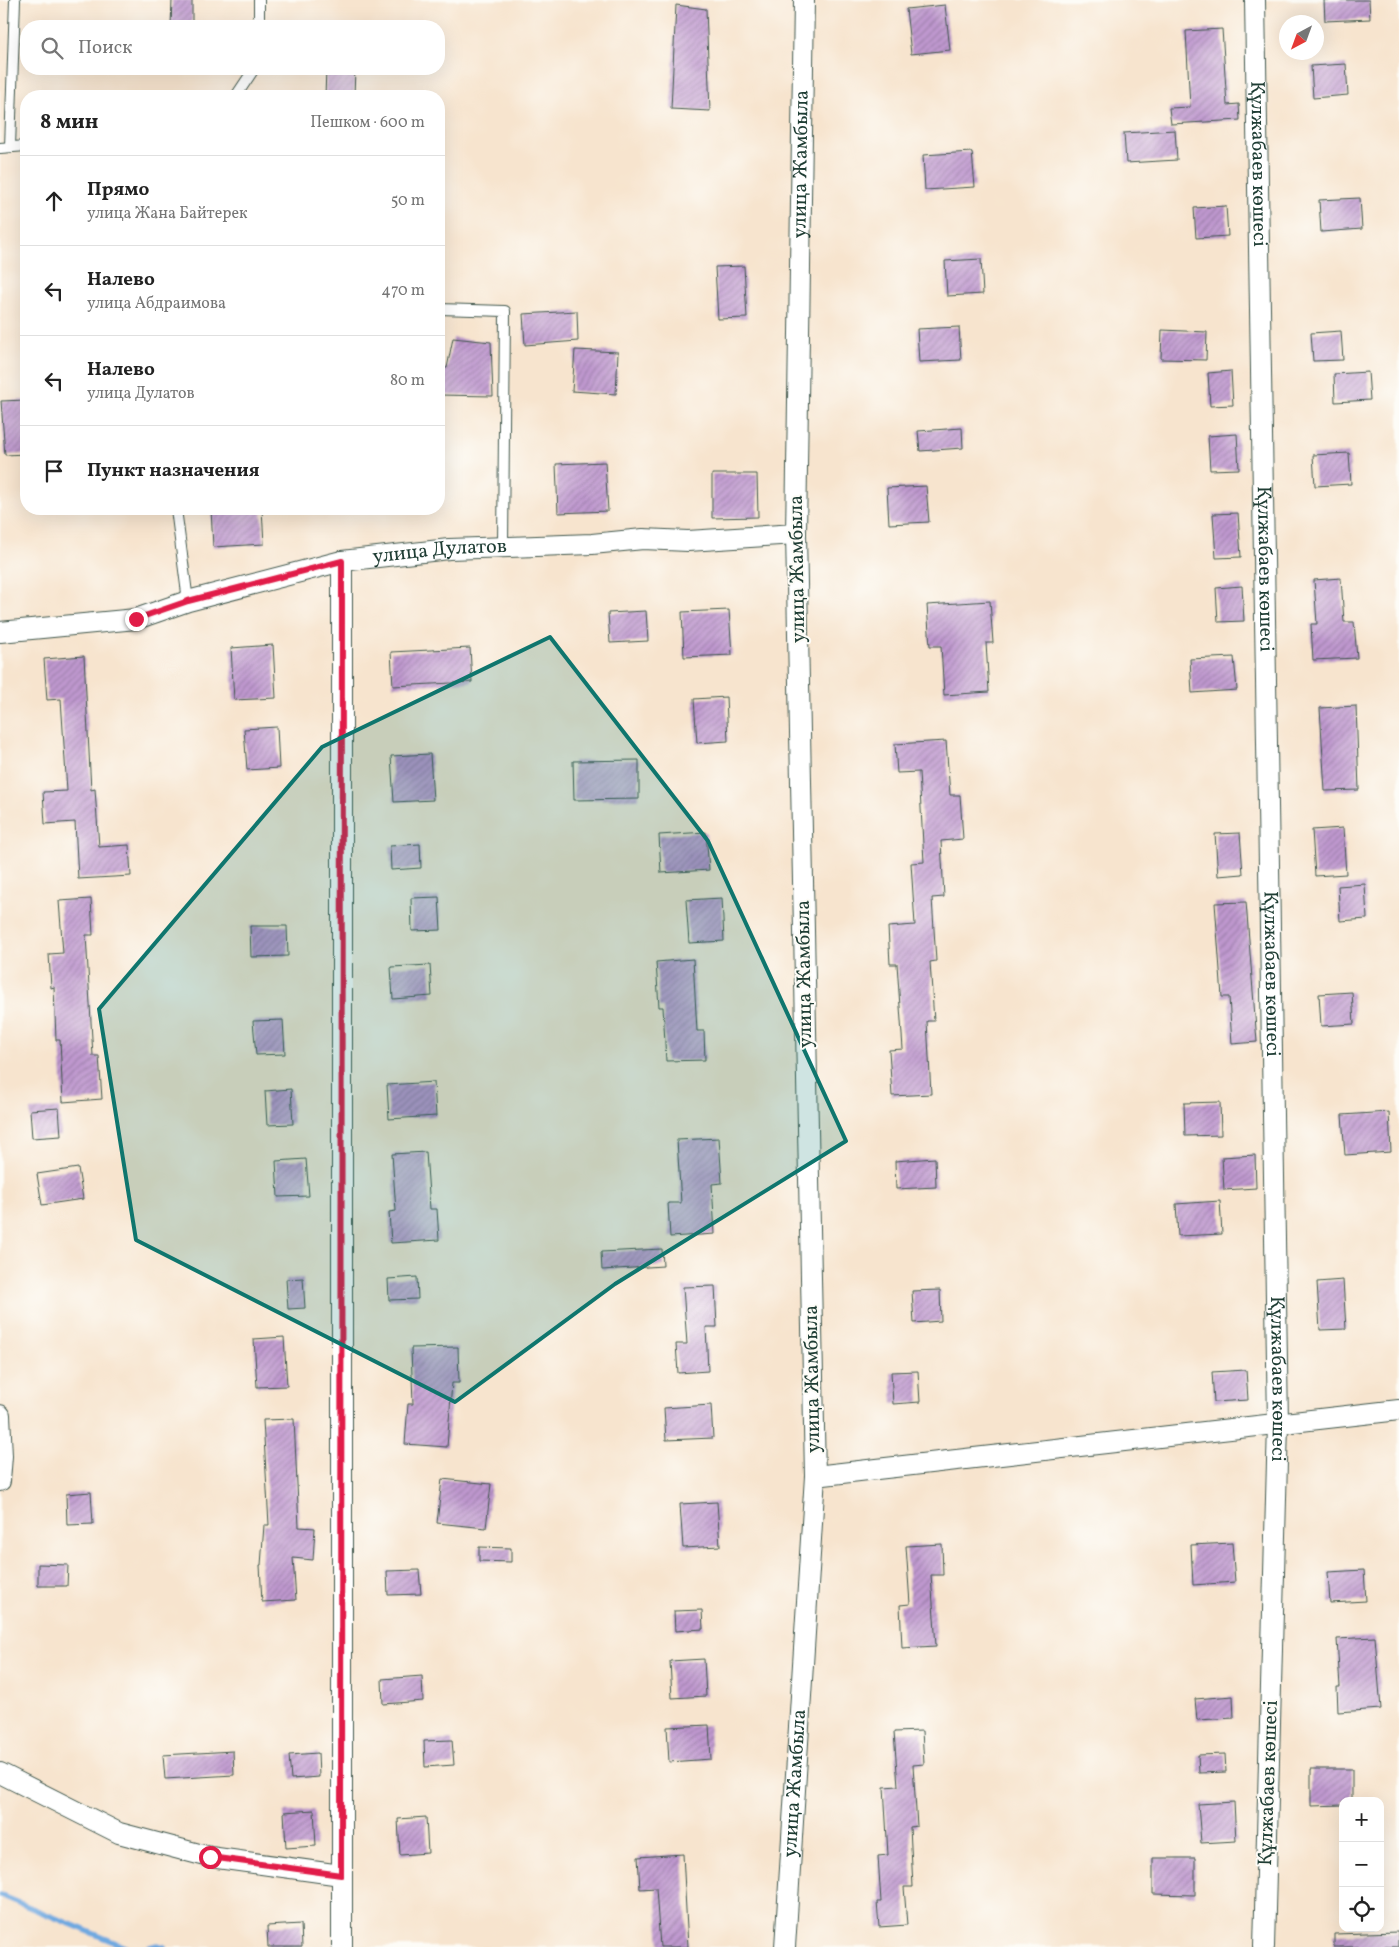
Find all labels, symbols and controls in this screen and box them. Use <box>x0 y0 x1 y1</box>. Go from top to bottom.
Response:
north arrow <box>1279 15 1324 60</box>
search box <box>20 20 445 75</box>
icon: search <box>38 34 66 62</box>
text: Поиск <box>78 35 132 61</box>
street label: Құлжабаев көшесі <box>1242 81 1273 247</box>
street label: улица Жамбыла <box>786 90 817 239</box>
text: 8 мин <box>40 108 99 137</box>
text: Пешком · 600 m <box>310 112 425 134</box>
text: Прямо <box>87 177 149 203</box>
icon: ahead <box>40 187 68 215</box>
text: 50 m <box>391 190 425 212</box>
text: улица Жана Байтерек <box>87 203 248 225</box>
text: Налево <box>87 267 155 293</box>
icon: left <box>40 277 68 305</box>
text: 470 m <box>381 280 425 302</box>
text: улица Абдраимова <box>87 293 226 315</box>
text: Налево <box>87 357 155 383</box>
icon: left <box>40 367 68 395</box>
text: 80 m <box>390 370 425 392</box>
text: улица Дулатов <box>87 383 195 405</box>
icon: arrive <box>40 457 68 485</box>
text: Пункт назначения <box>87 458 260 484</box>
street label: Құлжабаев көшесі <box>1249 486 1280 652</box>
street label: улица Жамбыла <box>783 495 813 643</box>
street label: улица Дулатов <box>371 533 507 571</box>
route end <box>125 608 148 631</box>
street label: Құлжабаев көшесі <box>1255 891 1286 1057</box>
street label: улица Жамбыла <box>790 900 820 1048</box>
street label: Құлжабаев көшесі <box>1262 1296 1292 1462</box>
street label: улица Жамбыла <box>798 1305 828 1453</box>
street label: Құлжабаев көшесі <box>1252 1700 1286 1866</box>
street label: улица Жамбыла <box>777 1708 814 1858</box>
map controls <box>1339 1797 1384 1932</box>
button: + <box>1339 1797 1384 1842</box>
button: − <box>1339 1842 1384 1887</box>
route start <box>199 1846 222 1869</box>
button: locate <box>1339 1887 1384 1932</box>

